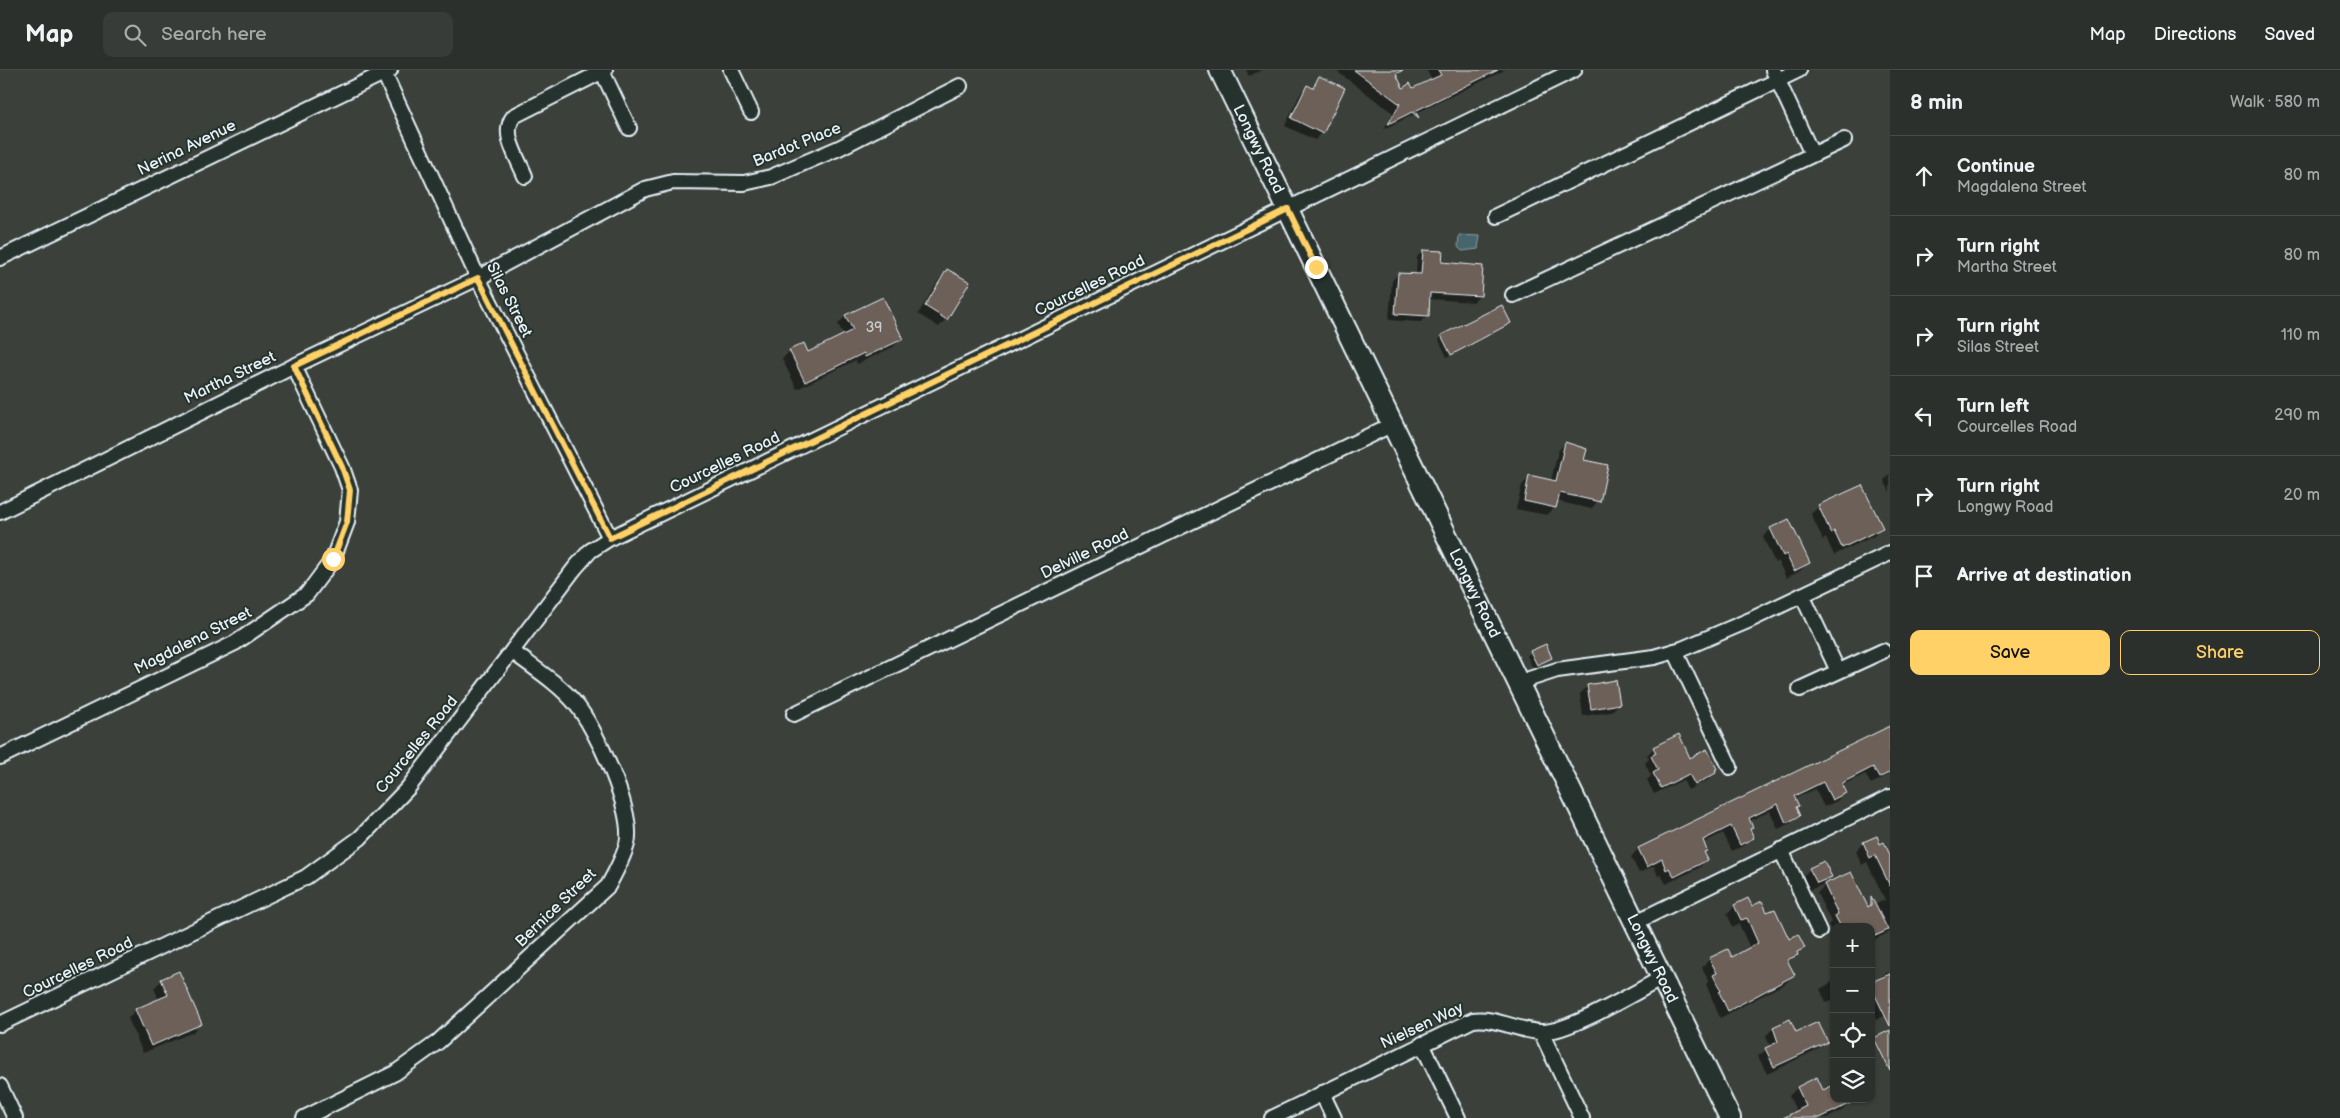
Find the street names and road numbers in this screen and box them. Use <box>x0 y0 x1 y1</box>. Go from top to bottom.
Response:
street label: Longwy Road <box>1229 102 1288 197</box>
street label: Nerina Avenue <box>135 116 240 180</box>
street label: Bardot Place <box>750 119 844 171</box>
street label: Courcelles Road <box>1032 251 1148 321</box>
street label: Silas Street <box>482 259 536 341</box>
street label: Martha Street <box>181 348 279 408</box>
street label: Courcelles Road <box>667 428 783 498</box>
street label: Delville Road <box>1038 525 1132 583</box>
street label: Longwy Road <box>1445 546 1504 641</box>
street label: Magdalena Street <box>131 603 255 679</box>
street label: Courcelles Road <box>372 692 462 798</box>
street label: Bernice Street <box>512 865 600 951</box>
street label: Longwy Road <box>1623 911 1682 1006</box>
street label: Courcelles Road <box>20 933 136 1003</box>
street label: Nielsen Way <box>1378 998 1467 1053</box>

